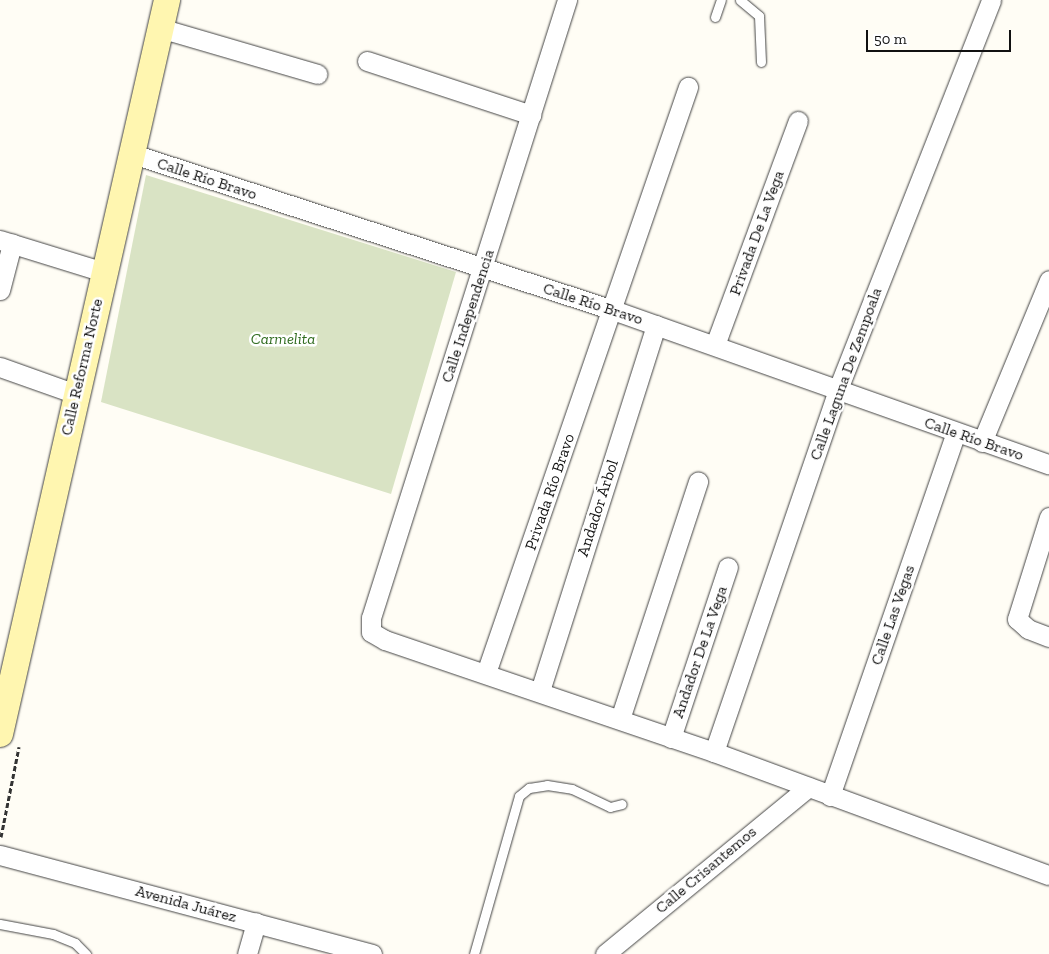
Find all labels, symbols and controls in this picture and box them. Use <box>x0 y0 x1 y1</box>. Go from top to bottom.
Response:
scale bar <box>869 20 1014 52</box>
text: 50 m <box>874 30 907 48</box>
street label: Calle Río Bravo <box>155 154 259 204</box>
street label: Privada De La Vega <box>725 168 789 298</box>
street label: Calle Independencia <box>437 247 499 385</box>
street label: Calle Río Bravo <box>541 279 645 329</box>
street label: Calle Laguna De Zempoala <box>806 285 886 463</box>
street label: Calle Reforma Norte <box>57 297 107 437</box>
park label: Carmelita <box>251 329 315 349</box>
street label: Calle Río Bravo <box>922 413 1026 465</box>
street label: Privada Río Bravo <box>521 431 579 553</box>
street label: Andador Árbol <box>573 457 623 559</box>
street label: Calle Las Vegas <box>867 562 919 668</box>
street label: Andador De La Vega <box>668 583 732 721</box>
street label: Calle Crisantemos <box>652 822 760 918</box>
street label: Avenida Juárez <box>133 881 239 927</box>

